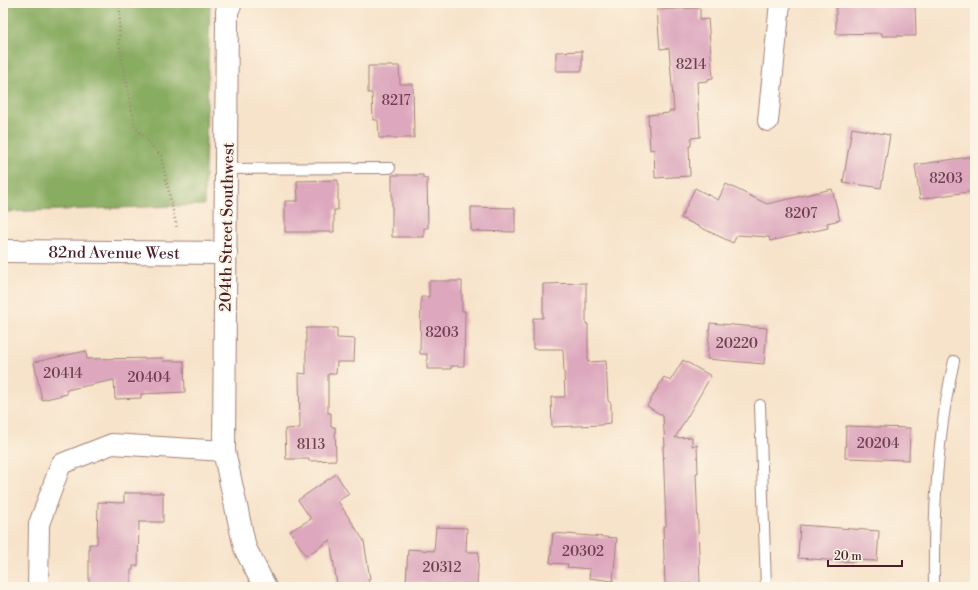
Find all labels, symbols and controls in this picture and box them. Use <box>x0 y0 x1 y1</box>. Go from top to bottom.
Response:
house number: 8214 <box>676 56 706 74</box>
house number: 8217 <box>381 92 411 110</box>
street label: 204th Street Southwest <box>216 142 238 312</box>
house number: 8203 <box>929 170 963 188</box>
house number: 8207 <box>785 205 817 223</box>
street label: 82nd Avenue West <box>48 242 180 264</box>
house number: 8203 <box>425 324 459 342</box>
house number: 20220 <box>716 335 758 353</box>
house number: 20414 <box>43 365 83 383</box>
house number: 20404 <box>127 369 171 387</box>
house number: 20204 <box>857 435 899 453</box>
house number: 8113 <box>297 436 326 454</box>
scale bar <box>828 542 902 568</box>
house number: 20302 <box>562 543 604 561</box>
text: 20 m <box>834 549 862 564</box>
house number: 20312 <box>423 559 461 577</box>

